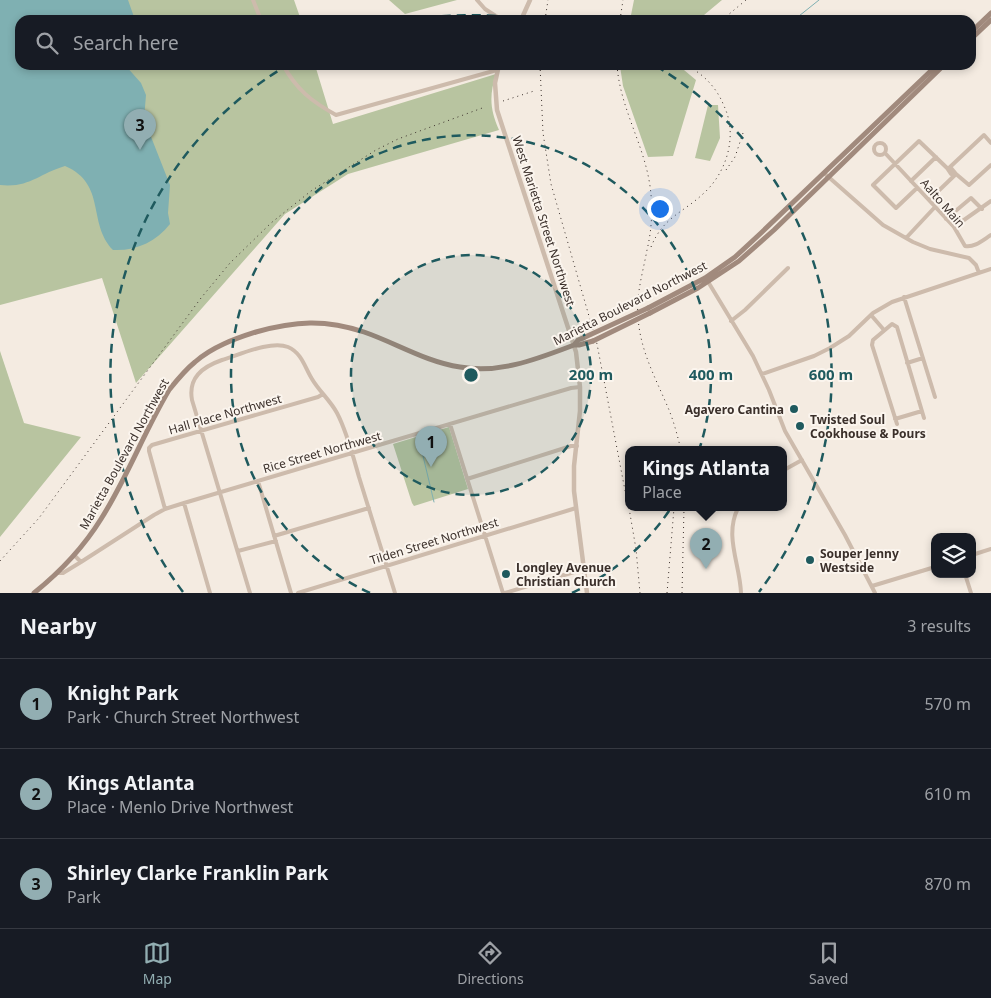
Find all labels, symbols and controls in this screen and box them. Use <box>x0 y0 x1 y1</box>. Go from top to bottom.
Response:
search box <box>15 15 976 70</box>
icon: search <box>33 29 61 57</box>
text: Search here <box>73 30 179 56</box>
pin: 3 <box>124 109 156 150</box>
street label: West Marietta Street Northwest <box>508 134 580 309</box>
street label: Aalto Main <box>917 175 969 231</box>
your location <box>647 196 673 222</box>
street label: Marietta Boulevard Northwest <box>550 256 710 349</box>
text: 200 m <box>569 364 613 384</box>
text: 400 m <box>689 364 733 384</box>
text: 600 m <box>809 364 853 384</box>
centre of rings <box>462 366 480 384</box>
street label: Marietta Boulevard Northwest <box>75 375 173 533</box>
street label: Hall Place Northwest <box>166 390 284 438</box>
place label: Agavero Cantina <box>685 401 784 418</box>
marker: Agavero Cantina <box>788 403 800 415</box>
place label: Twisted Soul Cookhouse & Pours <box>810 411 926 442</box>
marker: Twisted Soul Cookhouse & Pours <box>794 420 806 432</box>
pin: 1 <box>415 426 447 467</box>
street label: Rice Street Northwest <box>261 427 384 477</box>
popup <box>625 446 787 511</box>
text: Kings Atlanta <box>642 455 770 481</box>
text: Place <box>642 481 682 503</box>
street label: Tilden Street Northwest <box>368 513 501 569</box>
pin: 2 <box>690 528 722 569</box>
map controls <box>931 533 976 578</box>
button: layers <box>931 533 976 578</box>
place label: Souper Jenny Westside <box>820 545 899 576</box>
marker: Souper Jenny Westside <box>804 554 816 566</box>
place label: Longley Avenue Christian Church <box>516 559 616 590</box>
marker: Longley Avenue Christian Church <box>500 568 512 580</box>
text: Nearby <box>20 612 96 640</box>
text: 3 results <box>907 615 971 637</box>
text: Knight Park <box>67 680 179 706</box>
text: 1 <box>31 693 41 715</box>
text: 570 m <box>924 693 971 715</box>
text: Park · Church Street Northwest <box>67 706 299 728</box>
text: Kings Atlanta <box>67 770 195 796</box>
text: 2 <box>31 783 41 805</box>
text: 610 m <box>924 783 971 805</box>
text: Place · Menlo Drive Northwest <box>67 796 293 818</box>
text: Shirley Clarke Franklin Park <box>67 860 328 886</box>
text: 3 <box>31 873 41 895</box>
text: 870 m <box>924 873 971 895</box>
text: Park <box>67 886 101 908</box>
tab: Map <box>143 939 172 988</box>
tab: Directions <box>457 939 524 988</box>
tab: Saved <box>809 939 848 988</box>

